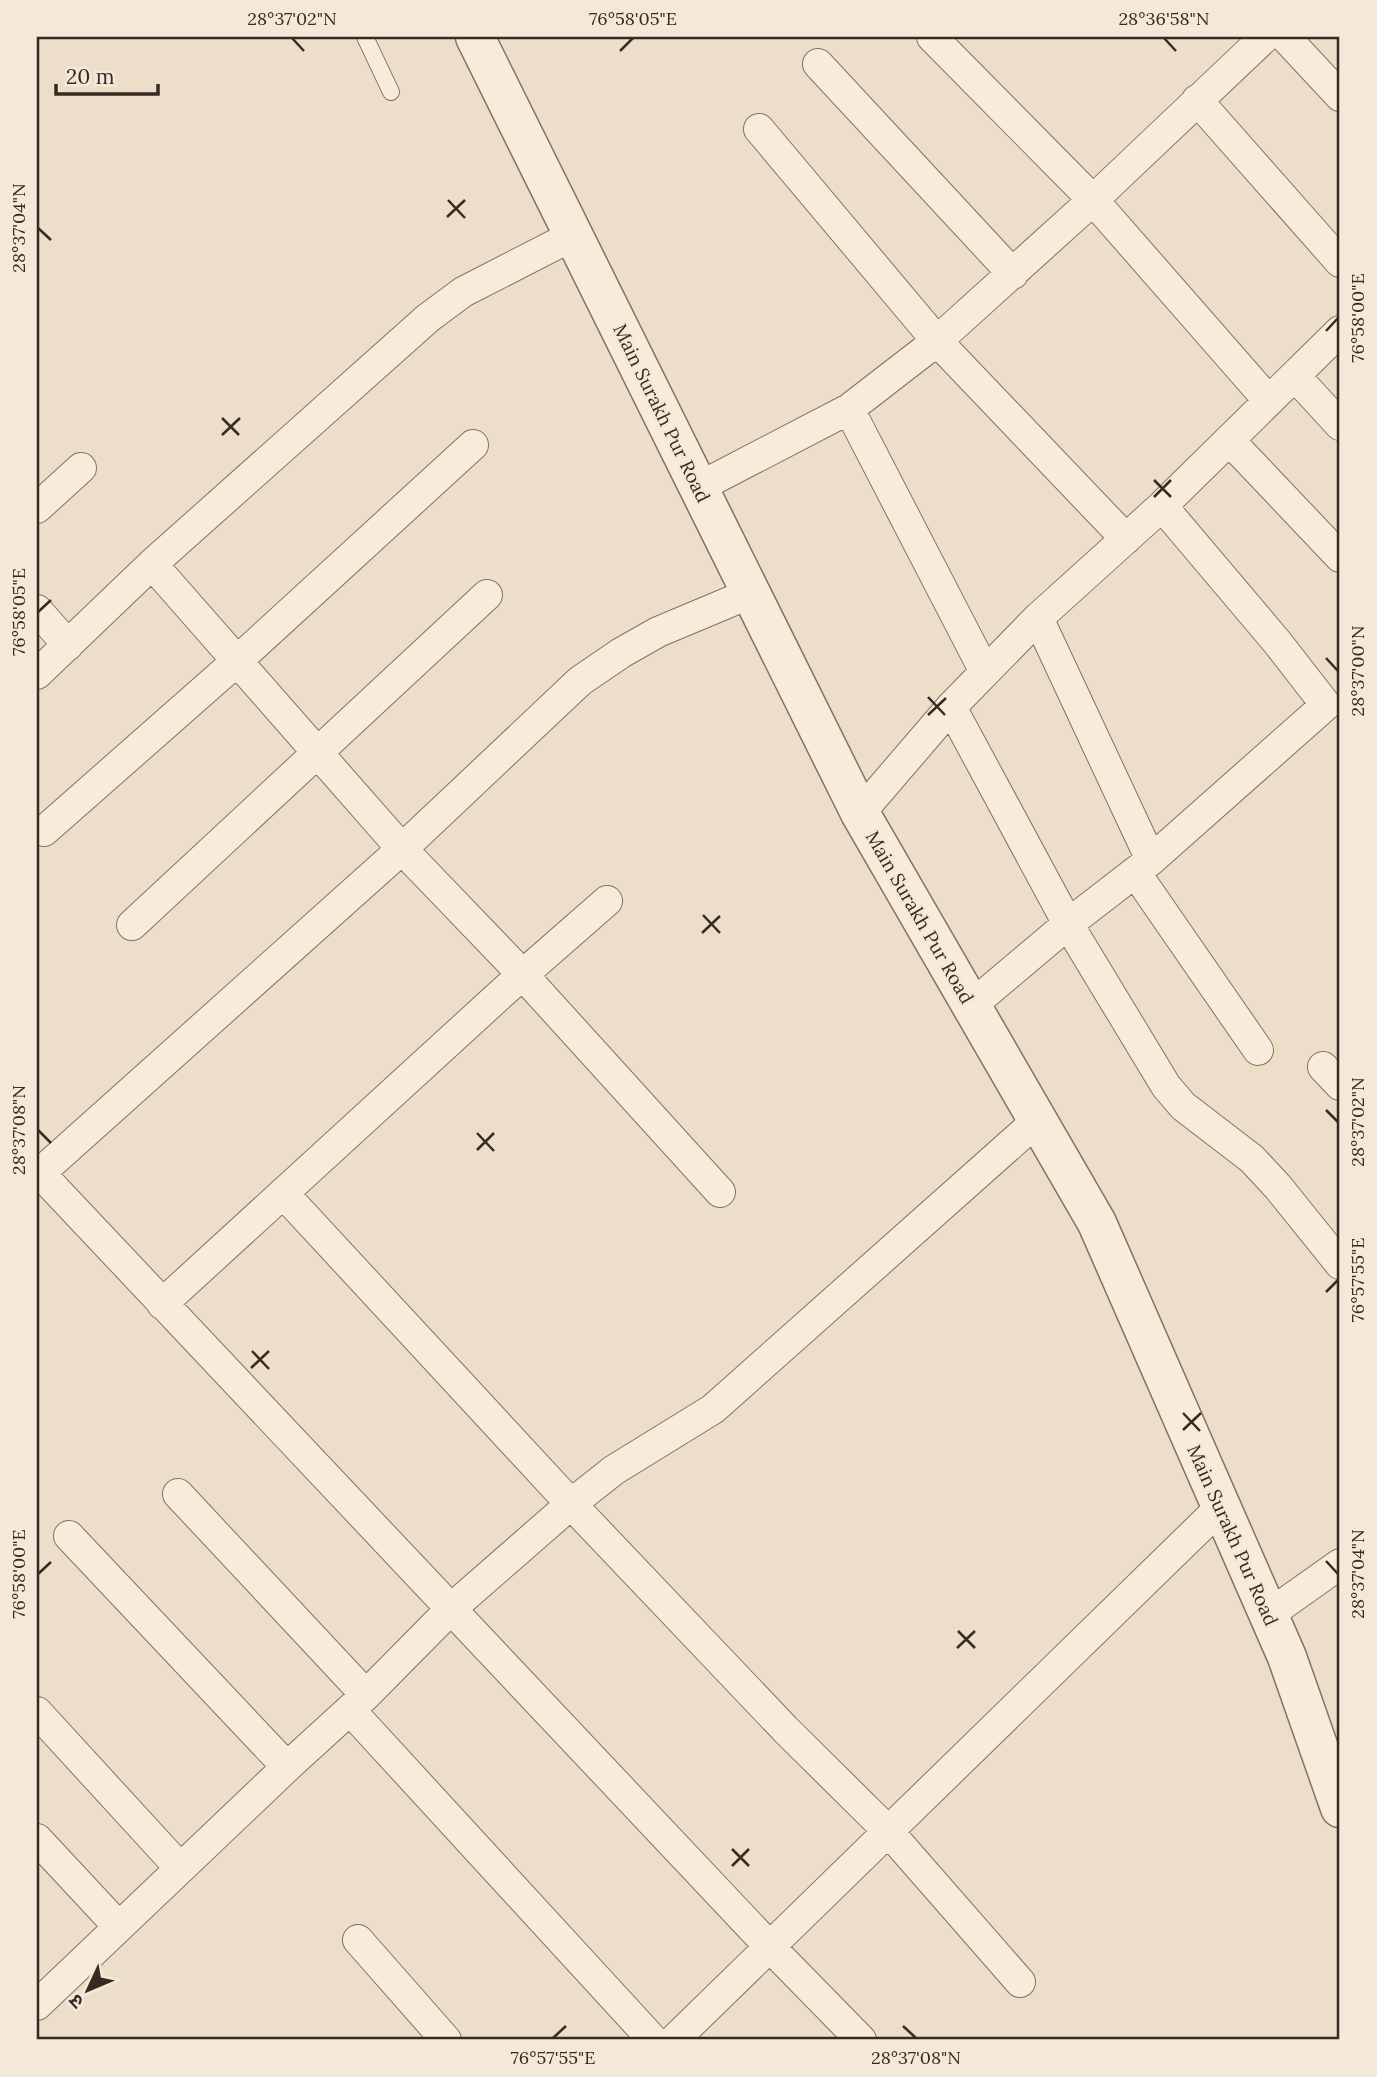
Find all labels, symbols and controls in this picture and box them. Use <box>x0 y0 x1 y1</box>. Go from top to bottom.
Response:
text: 28°37'02"N <box>247 7 337 30</box>
text: 76°58'05"E <box>589 7 677 30</box>
text: 28°36'58"N <box>1118 7 1210 30</box>
scale bar <box>56 52 158 96</box>
text: 20 m <box>66 63 115 90</box>
text: 28°37'04"N <box>7 183 30 273</box>
text: 76°58'00"E <box>1346 273 1369 363</box>
street label: Main Surakh Pur Road <box>608 320 716 506</box>
text: 76°58'05"E <box>7 568 30 656</box>
text: 28°37'00"N <box>1346 625 1369 717</box>
street label: Main Surakh Pur Road <box>861 826 979 1008</box>
text: 28°37'02"N <box>1346 1077 1369 1167</box>
text: 28°37'08"N <box>7 1085 30 1175</box>
text: 76°57'55"E <box>1346 1238 1369 1322</box>
street label: Main Surakh Pur Road <box>1182 1441 1284 1629</box>
text: 76°58'00"E <box>7 1529 30 1619</box>
text: 28°37'04"N <box>1346 1529 1369 1619</box>
north arrow <box>52 1954 122 2024</box>
text: उ <box>63 1989 88 2014</box>
text: 76°57'55"E <box>511 2046 595 2069</box>
text: 28°37'08"N <box>871 2046 961 2069</box>

